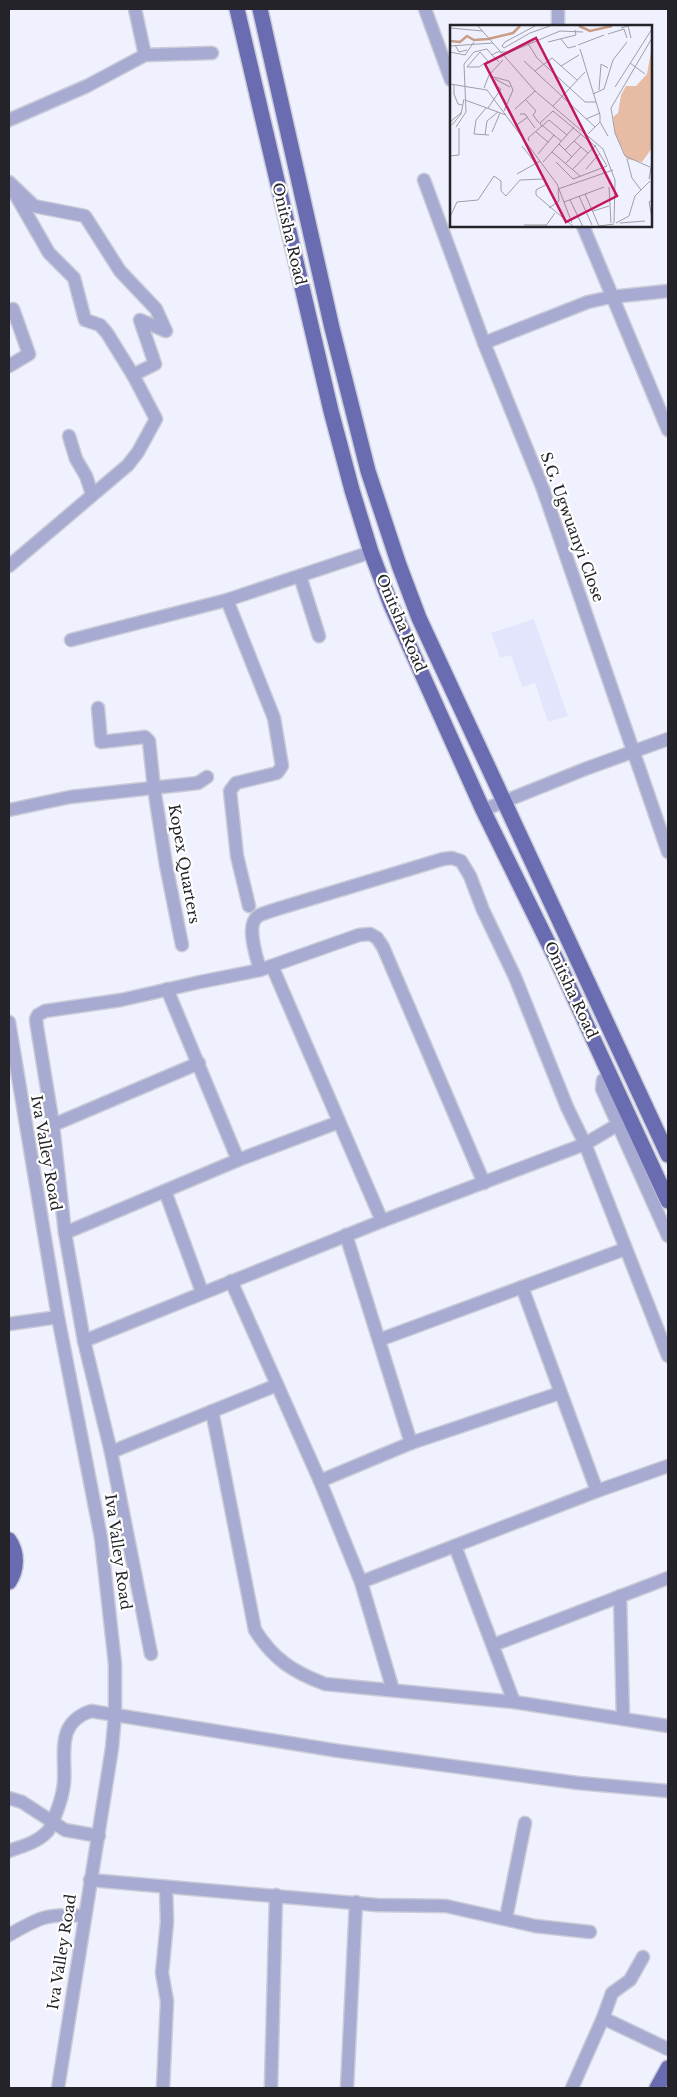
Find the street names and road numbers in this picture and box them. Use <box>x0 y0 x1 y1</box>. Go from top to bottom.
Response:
street label: Onitsha Road <box>268 181 311 287</box>
street label: S.G. Ugwuanyi Close <box>536 449 608 604</box>
street label: Onitsha Road <box>372 571 431 675</box>
street label: Kopex Quarters <box>165 803 204 925</box>
street label: Onitsha Road <box>541 938 602 1041</box>
street label: Iva Valley Road <box>27 1094 66 1212</box>
street label: Iva Valley Road <box>101 1493 136 1611</box>
street label: Iva Valley Road <box>43 1893 80 2011</box>

